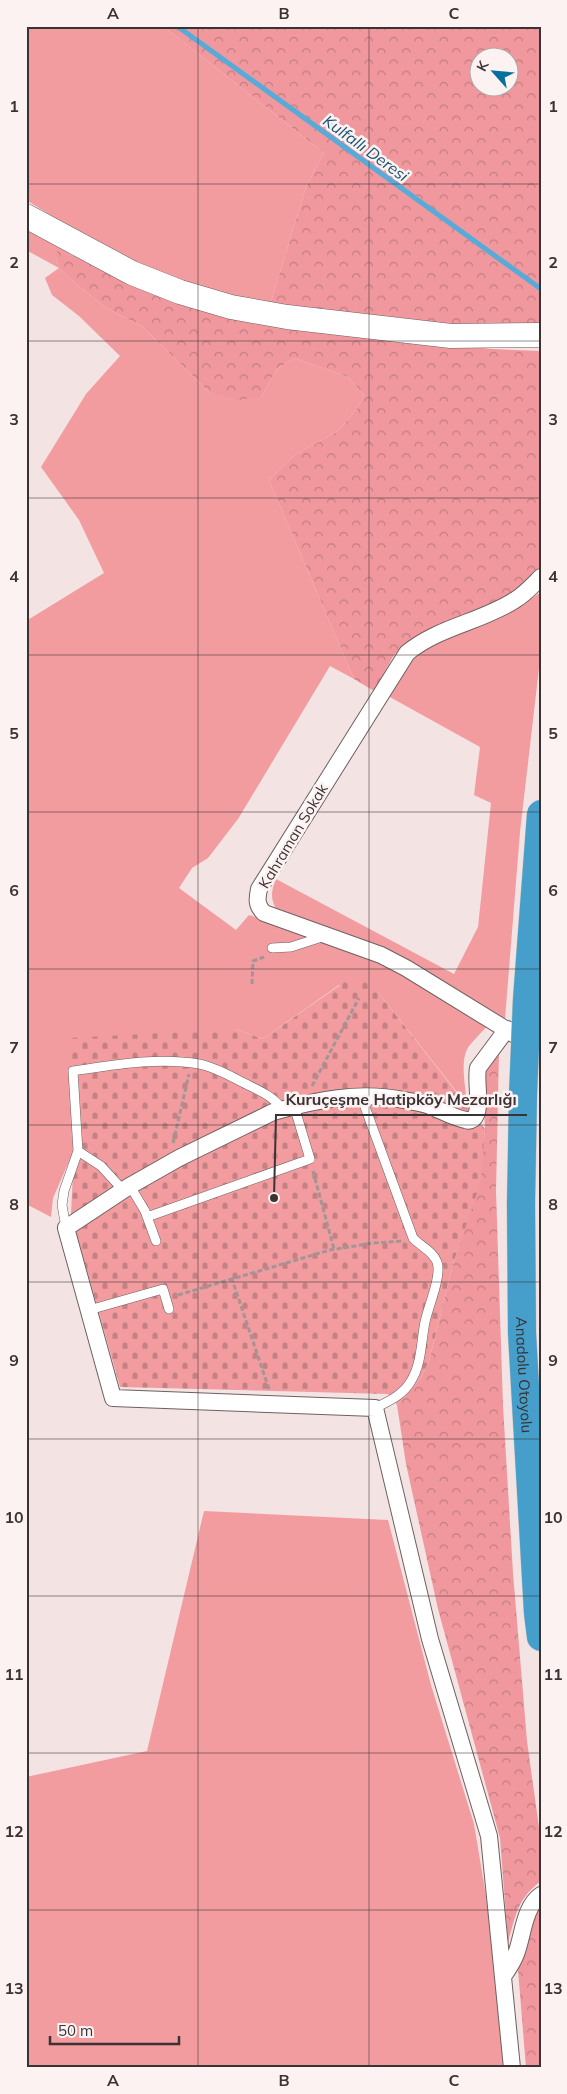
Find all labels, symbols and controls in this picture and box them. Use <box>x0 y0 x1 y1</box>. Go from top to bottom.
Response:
text: A <box>107 3 119 23</box>
text: B <box>278 3 290 23</box>
text: C <box>449 3 460 23</box>
north arrow <box>470 48 520 98</box>
text: K <box>472 57 493 74</box>
text: 1 <box>9 96 19 116</box>
text: 1 <box>548 96 558 116</box>
water label: Kulfallı Deresi <box>320 110 413 186</box>
text: 2 <box>9 252 19 272</box>
text: 2 <box>548 252 558 272</box>
text: 3 <box>9 409 19 429</box>
text: 3 <box>548 409 558 429</box>
text: 4 <box>9 566 19 586</box>
text: 4 <box>548 566 558 586</box>
text: 5 <box>9 723 19 743</box>
text: 5 <box>548 723 558 743</box>
street label: Kahraman Sokak <box>254 780 332 892</box>
text: 6 <box>9 880 19 900</box>
text: 6 <box>548 880 558 900</box>
text: 7 <box>9 1037 19 1057</box>
text: 7 <box>548 1037 558 1057</box>
callout: Kuruçeşme Hatipköy Mezarlığı <box>276 1084 527 1115</box>
text: Kuruçeşme Hatipköy Mezarlığı <box>285 1089 517 1109</box>
text: 8 <box>9 1194 19 1214</box>
text: 8 <box>548 1194 558 1214</box>
street label: Anadolu Otoyolu <box>512 1317 537 1434</box>
text: 9 <box>9 1350 19 1370</box>
text: 9 <box>548 1350 558 1370</box>
text: 10 <box>4 1507 24 1527</box>
text: 10 <box>543 1507 563 1527</box>
text: 11 <box>4 1664 24 1684</box>
text: 11 <box>543 1664 563 1684</box>
text: 12 <box>4 1821 24 1841</box>
text: 12 <box>543 1821 563 1841</box>
text: 13 <box>4 1978 24 1998</box>
text: 13 <box>543 1978 563 1998</box>
scale bar <box>50 2014 179 2046</box>
text: 50 m <box>58 2021 93 2040</box>
text: A <box>107 2070 119 2090</box>
text: B <box>278 2070 290 2090</box>
text: C <box>449 2070 460 2090</box>

